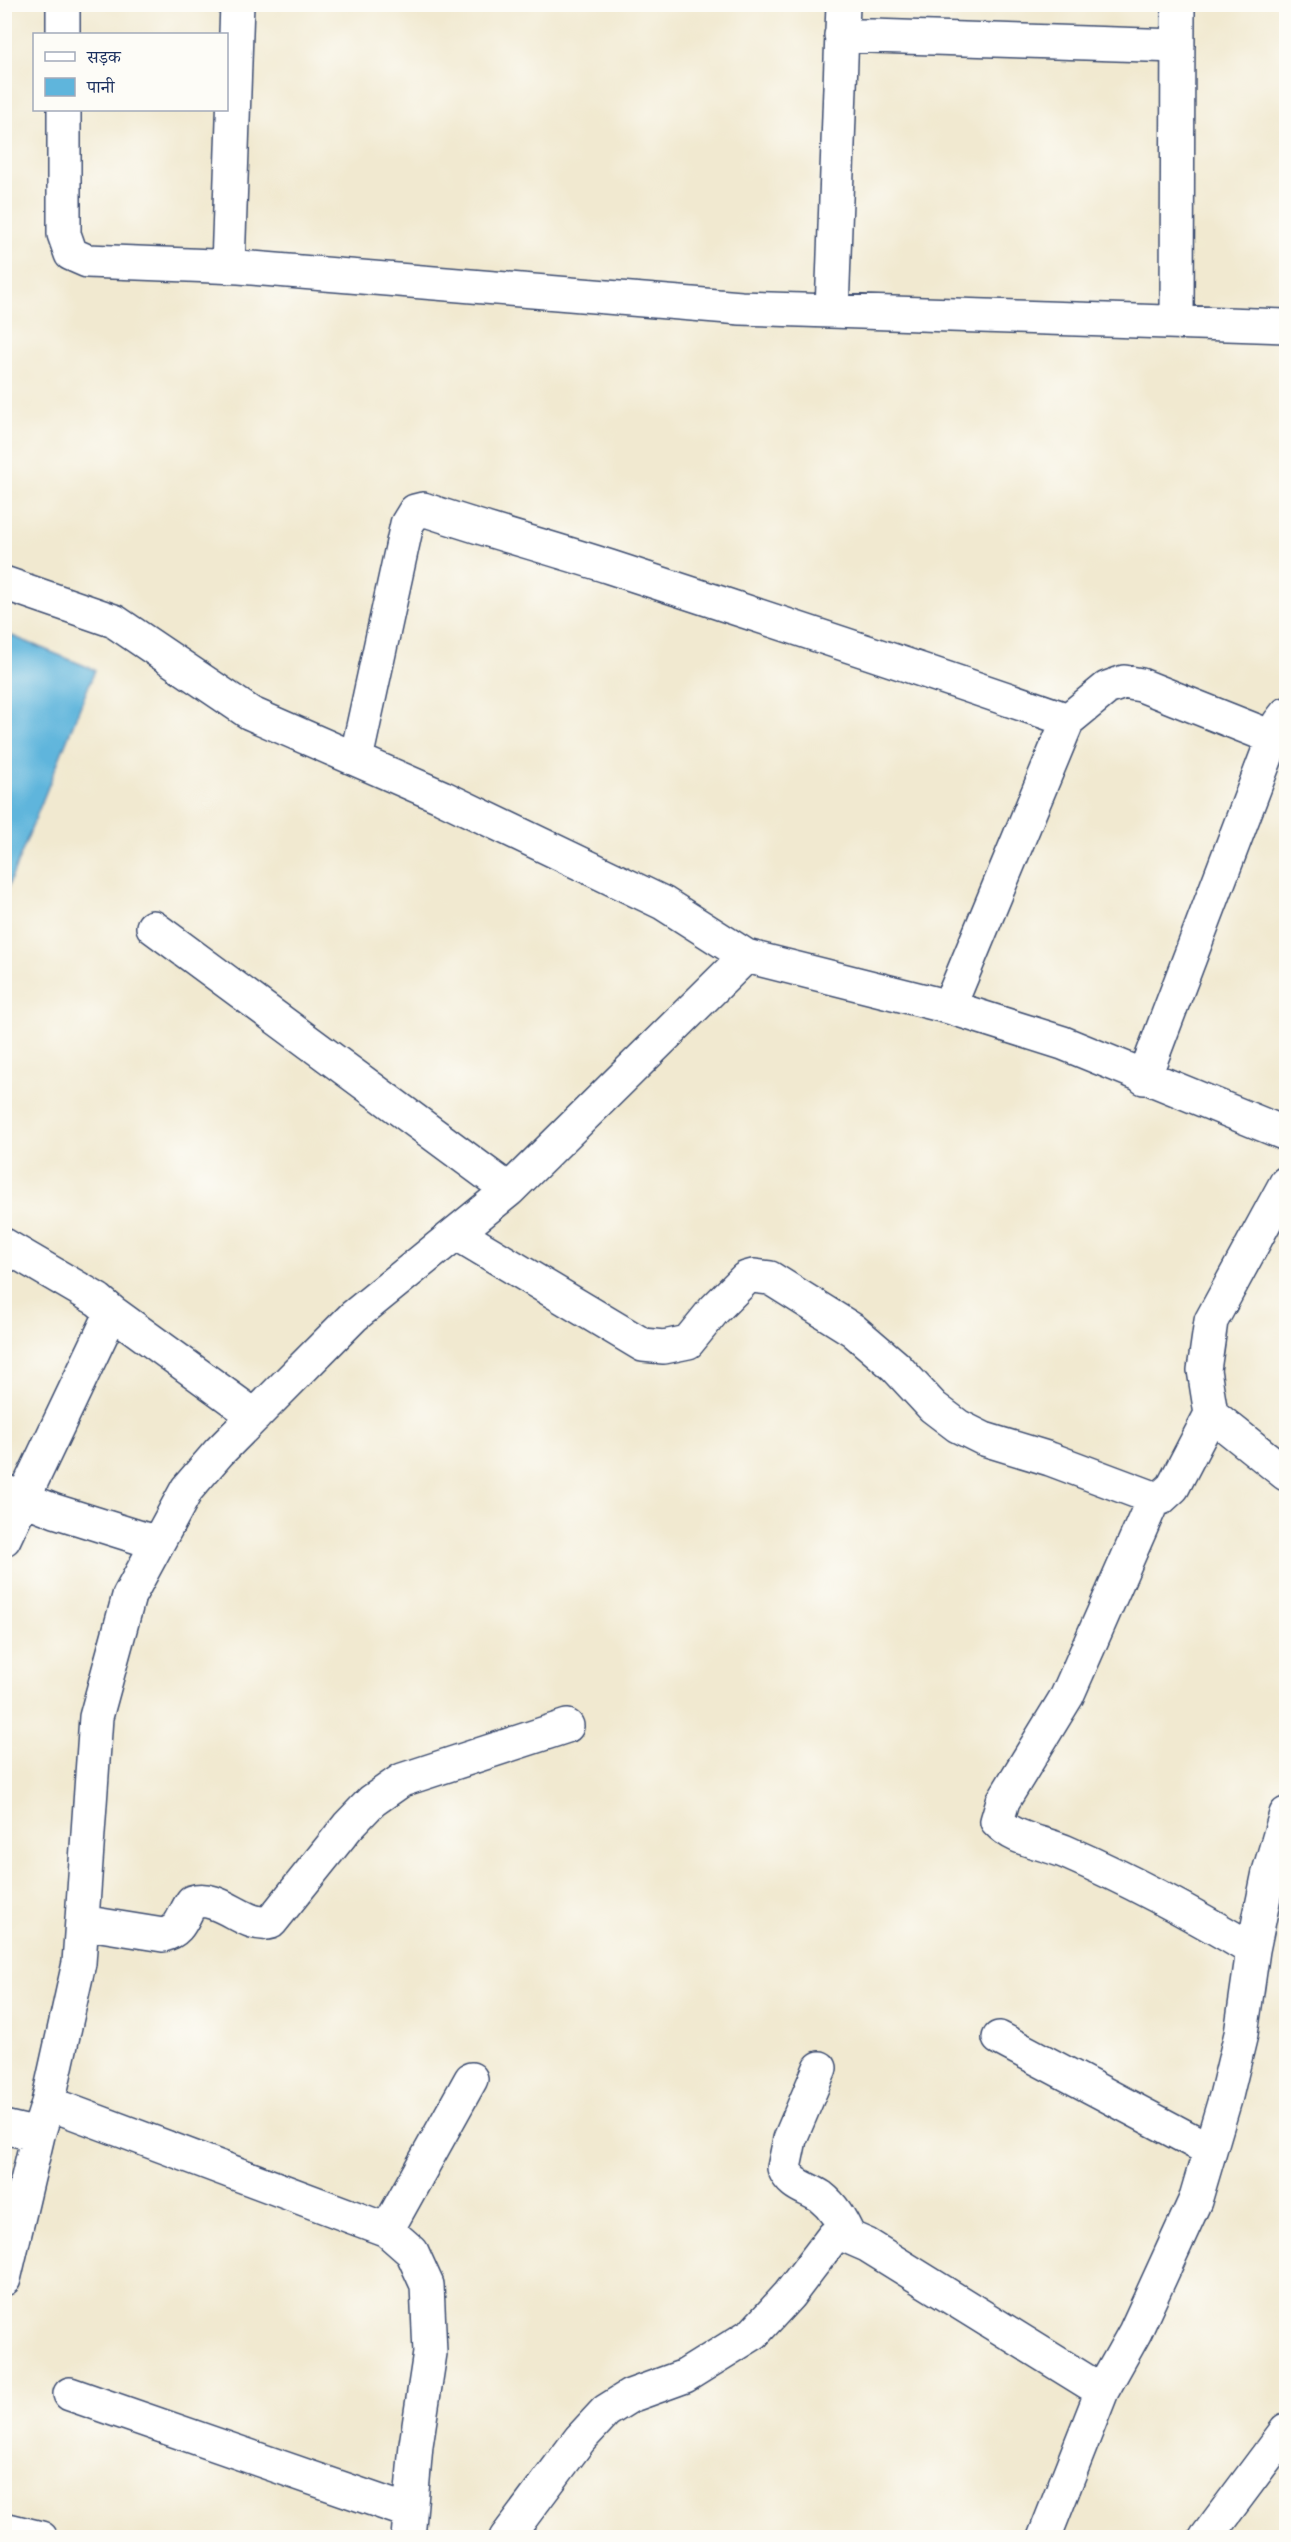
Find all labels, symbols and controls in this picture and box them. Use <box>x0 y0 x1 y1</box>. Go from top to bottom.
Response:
legend <box>33 33 228 111</box>
text: सड़क <box>86 46 122 71</box>
text: पानी <box>86 76 116 101</box>

